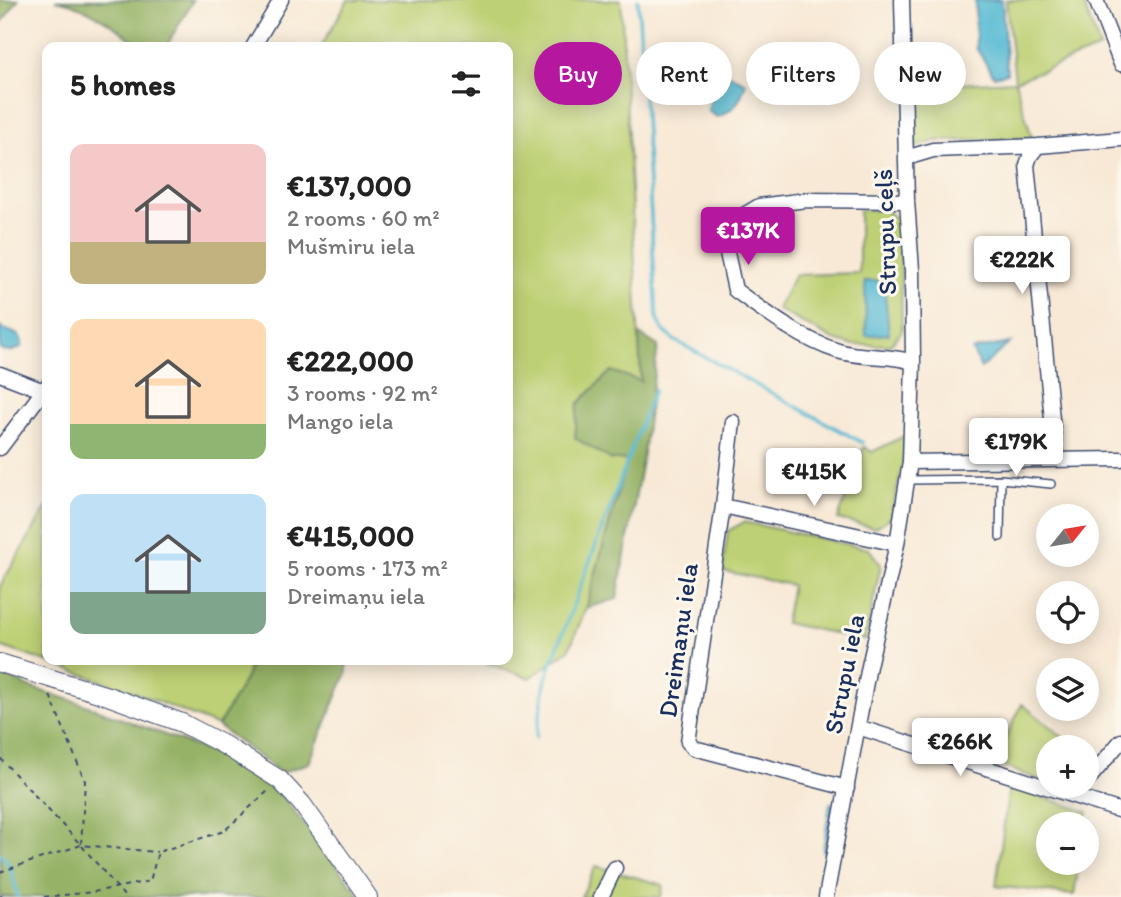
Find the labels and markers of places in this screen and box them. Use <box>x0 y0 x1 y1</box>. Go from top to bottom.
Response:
pin: €137K <box>699 208 797 267</box>
pin: €222K <box>973 236 1071 296</box>
pin: €179K <box>967 419 1065 478</box>
pin: €415K <box>765 448 863 508</box>
pin: €266K <box>911 718 1009 778</box>

